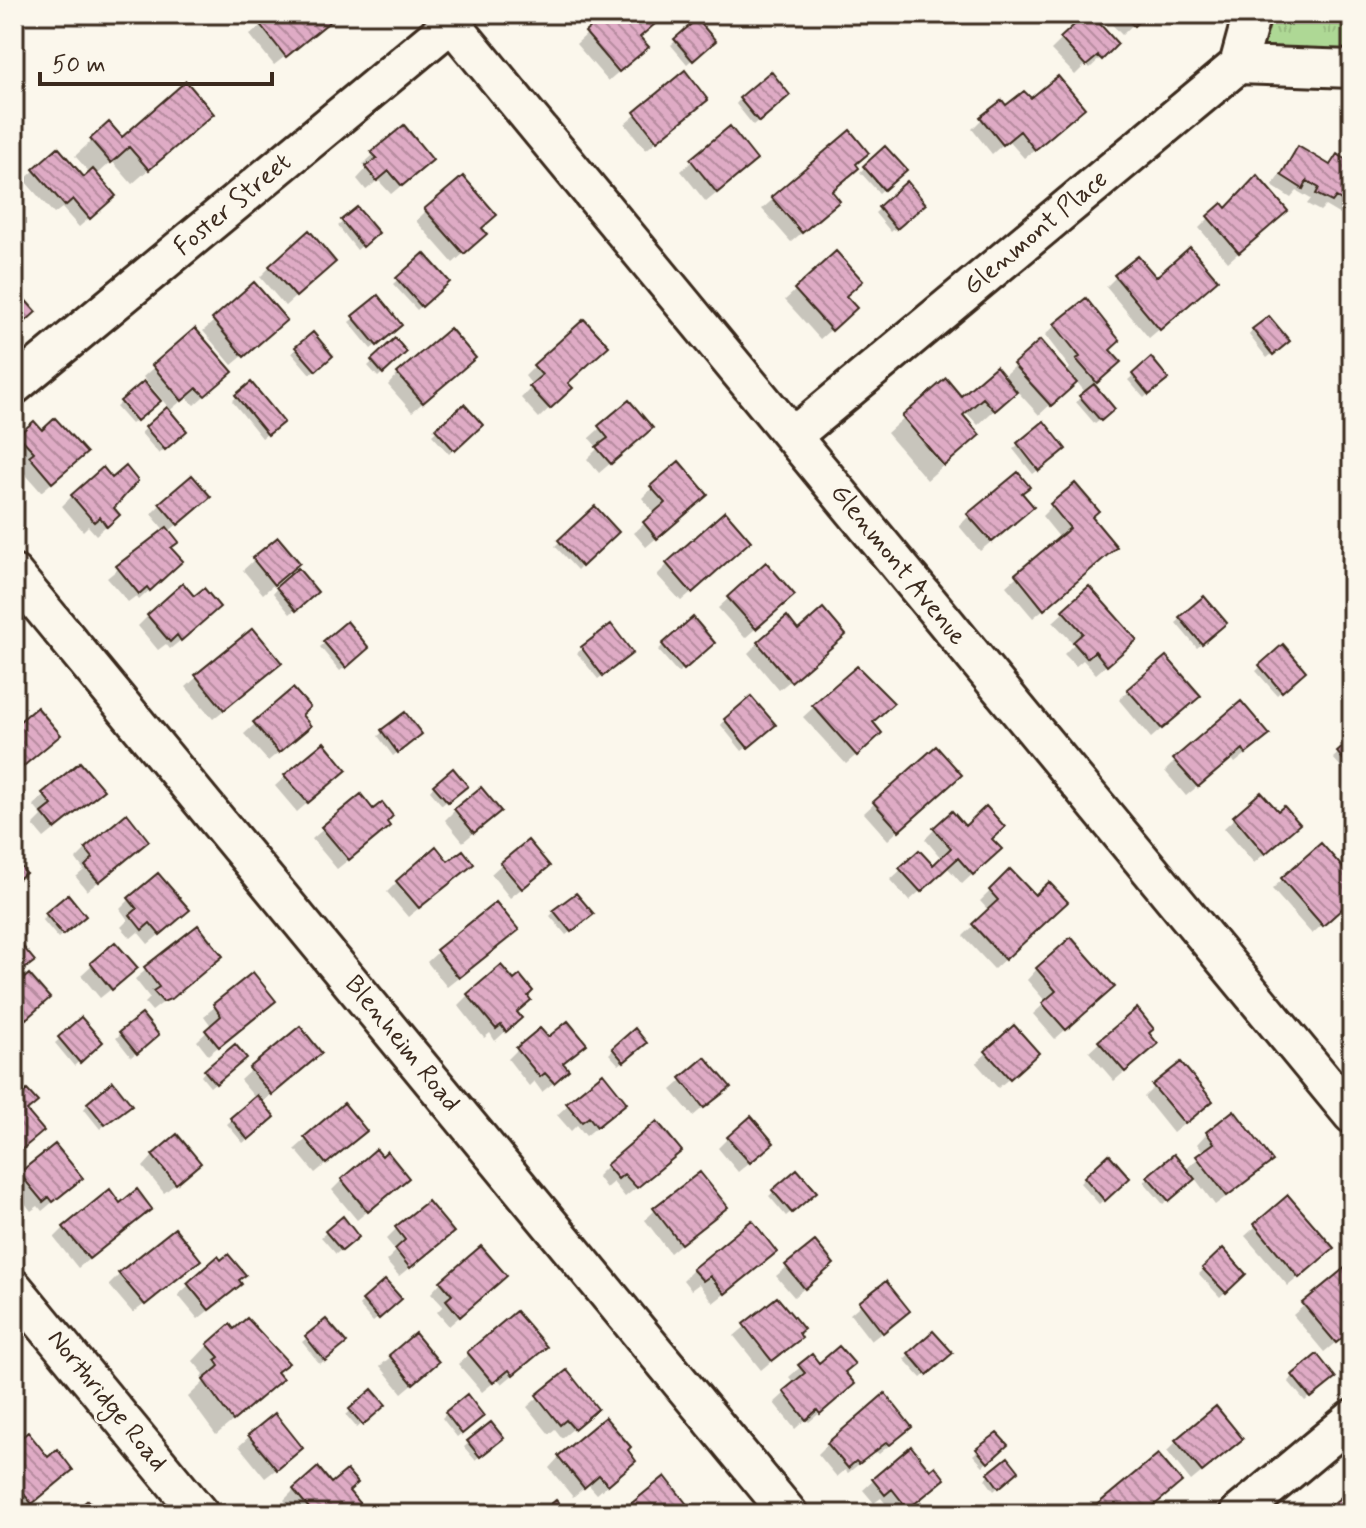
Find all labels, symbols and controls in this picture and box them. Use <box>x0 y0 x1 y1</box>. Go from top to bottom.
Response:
scale bar <box>40 36 272 86</box>
text: 50 m <box>52 50 106 81</box>
street label: Foster Street <box>167 146 299 264</box>
street label: Glenmont Place <box>957 162 1115 304</box>
street label: Glenmont Avenue <box>822 477 974 653</box>
street label: Blenheim Road <box>336 969 468 1119</box>
street label: Northridge Road <box>38 1323 175 1480</box>

